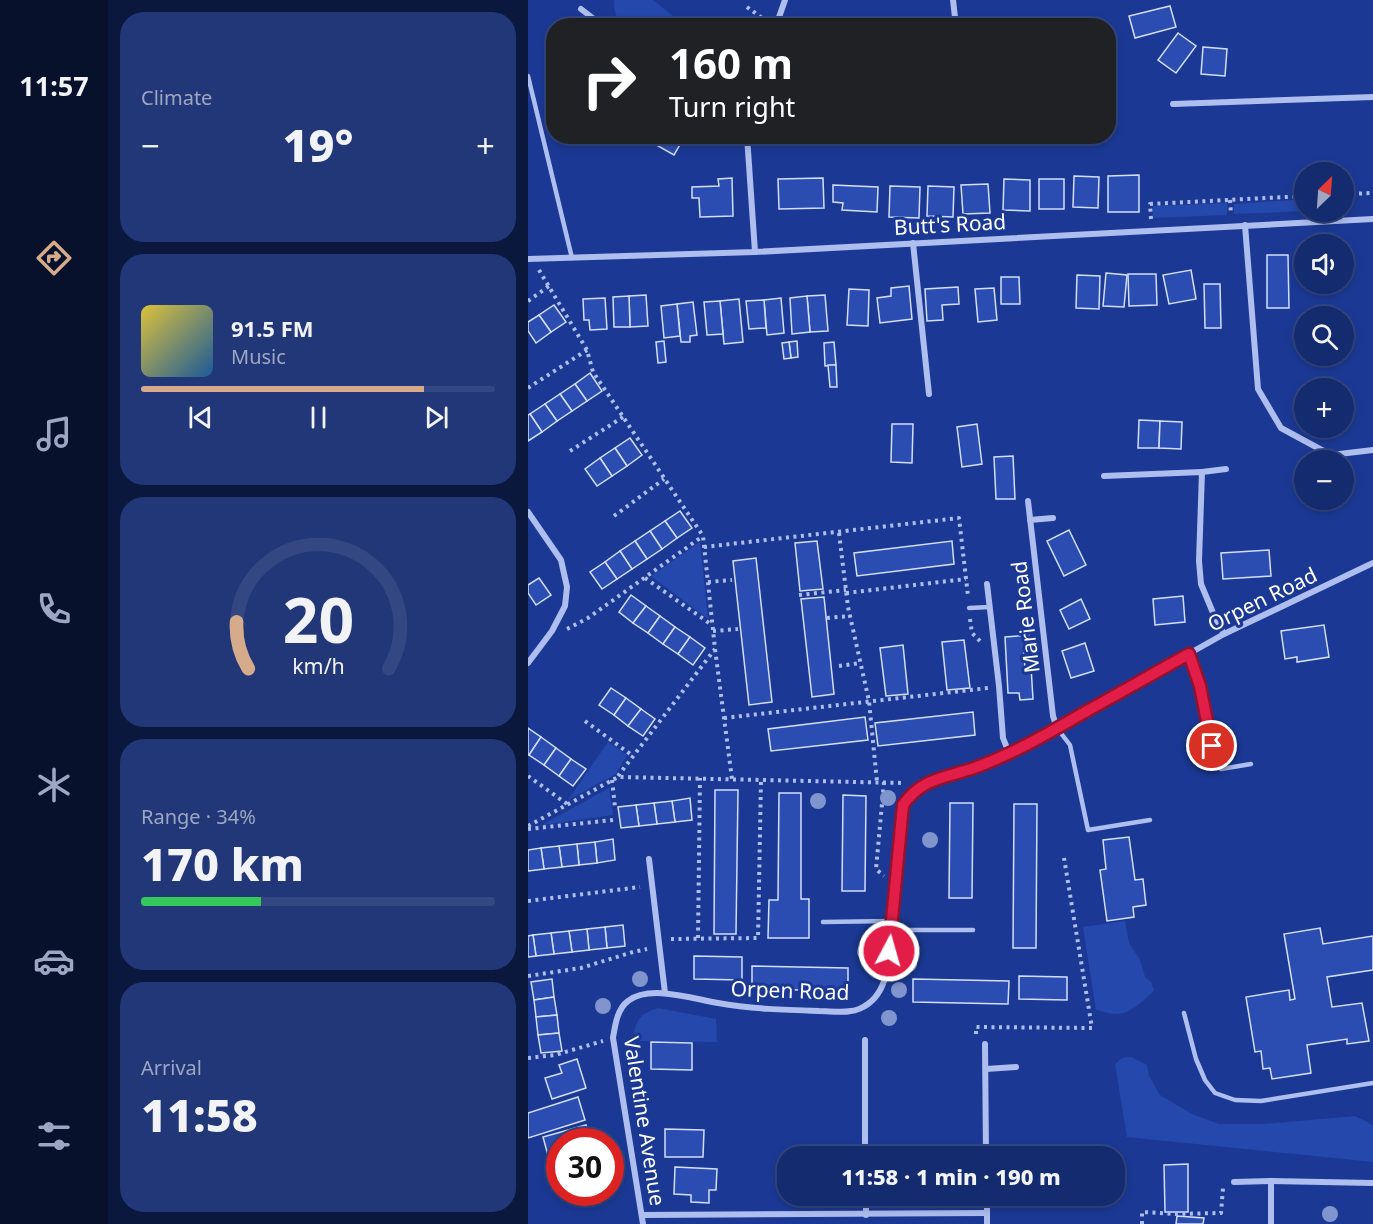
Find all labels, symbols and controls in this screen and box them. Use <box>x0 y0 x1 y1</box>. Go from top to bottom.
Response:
text: 160 m <box>669 34 793 91</box>
icon: right <box>570 42 648 120</box>
text: 11:57 <box>19 67 89 104</box>
text: Climate <box>141 84 212 111</box>
text: Turn right <box>669 88 795 125</box>
text: 19° <box>282 114 354 175</box>
text: − <box>141 123 160 168</box>
text: + <box>476 123 495 168</box>
north arrow <box>1294 162 1354 222</box>
map controls <box>1294 162 1354 510</box>
street label: Butt's Road <box>893 207 1007 241</box>
button: sound <box>1294 234 1354 294</box>
icon: directions <box>33 237 75 279</box>
button: search <box>1294 306 1354 366</box>
text: 91.5 FM <box>231 313 313 343</box>
text: Music <box>231 343 286 370</box>
button: + <box>1294 378 1354 438</box>
icon: previous <box>184 401 217 434</box>
icon: pause <box>302 401 335 434</box>
icon: next <box>420 401 453 434</box>
icon: music <box>33 413 75 455</box>
button: − <box>1294 450 1354 510</box>
street label: Marie Road <box>1004 559 1046 675</box>
street label: Orpen Road <box>1203 560 1321 638</box>
text: 20 <box>282 576 354 661</box>
icon: phone <box>33 588 75 630</box>
text: km/h <box>292 651 344 680</box>
pin <box>1186 720 1237 771</box>
icon: arrive <box>1195 729 1228 762</box>
icon: climate <box>33 764 75 806</box>
text: Range · 34% <box>141 803 256 830</box>
text: 170 km <box>141 833 304 894</box>
position arrow <box>857 919 921 983</box>
icon: car <box>33 940 75 982</box>
street label: Orpen Road <box>730 974 850 1006</box>
street label: Valentine Avenue <box>618 1034 672 1208</box>
text: Arrival <box>141 1054 202 1081</box>
text: 11:58 <box>141 1084 258 1145</box>
icon: filters <box>33 1115 75 1157</box>
speed limit sign: 30 <box>546 1128 624 1206</box>
text: 11:58 · 1 min · 190 m <box>841 1161 1061 1191</box>

